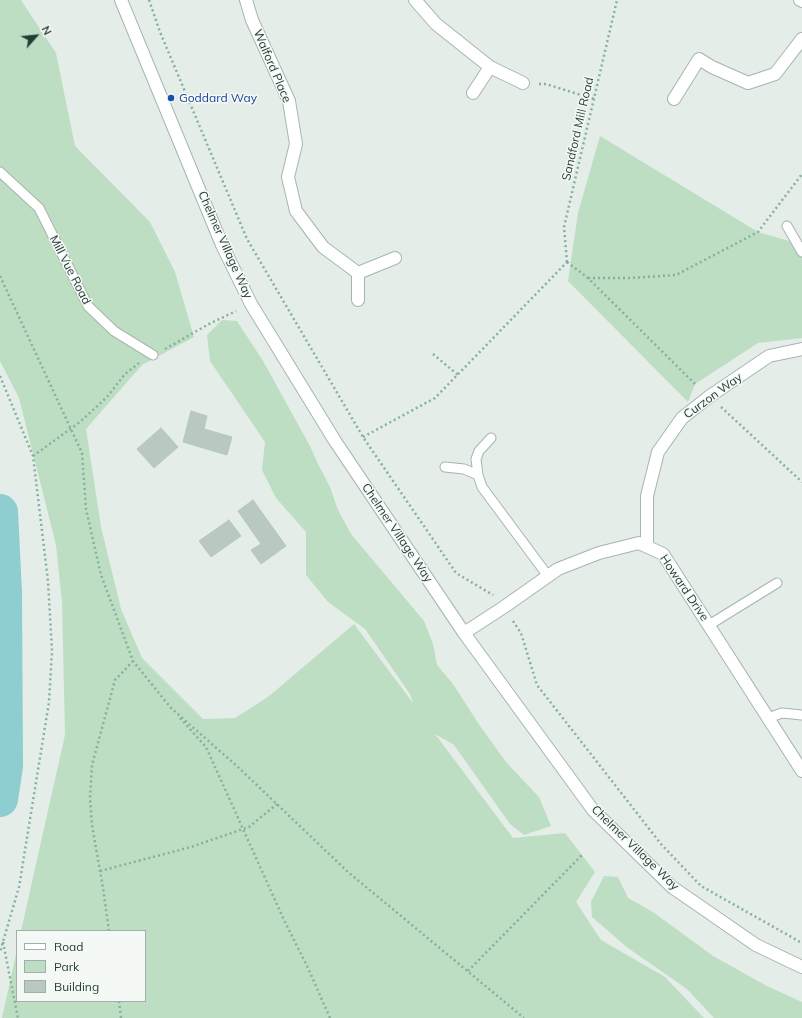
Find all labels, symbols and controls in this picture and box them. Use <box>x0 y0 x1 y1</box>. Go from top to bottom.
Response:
north arrow <box>16 16 56 56</box>
text: N <box>39 24 55 37</box>
street label: Walford Place <box>250 27 294 105</box>
street label: Sandford Mill Road <box>559 76 597 182</box>
place label: Goddard Way <box>179 91 257 105</box>
marker: Goddard Way <box>166 93 176 103</box>
street label: Chelmer Village Way <box>195 189 255 301</box>
street label: Mill Vue Road <box>46 233 94 307</box>
street label: Curzon Way <box>681 370 745 422</box>
street label: Chelmer Village Way <box>358 481 436 585</box>
street label: Howard Drive <box>656 552 712 624</box>
street label: Chelmer Village Way <box>588 802 682 894</box>
legend <box>16 930 146 1002</box>
text: Road <box>54 939 83 954</box>
text: Park <box>54 959 79 974</box>
text: Building <box>54 979 99 994</box>

